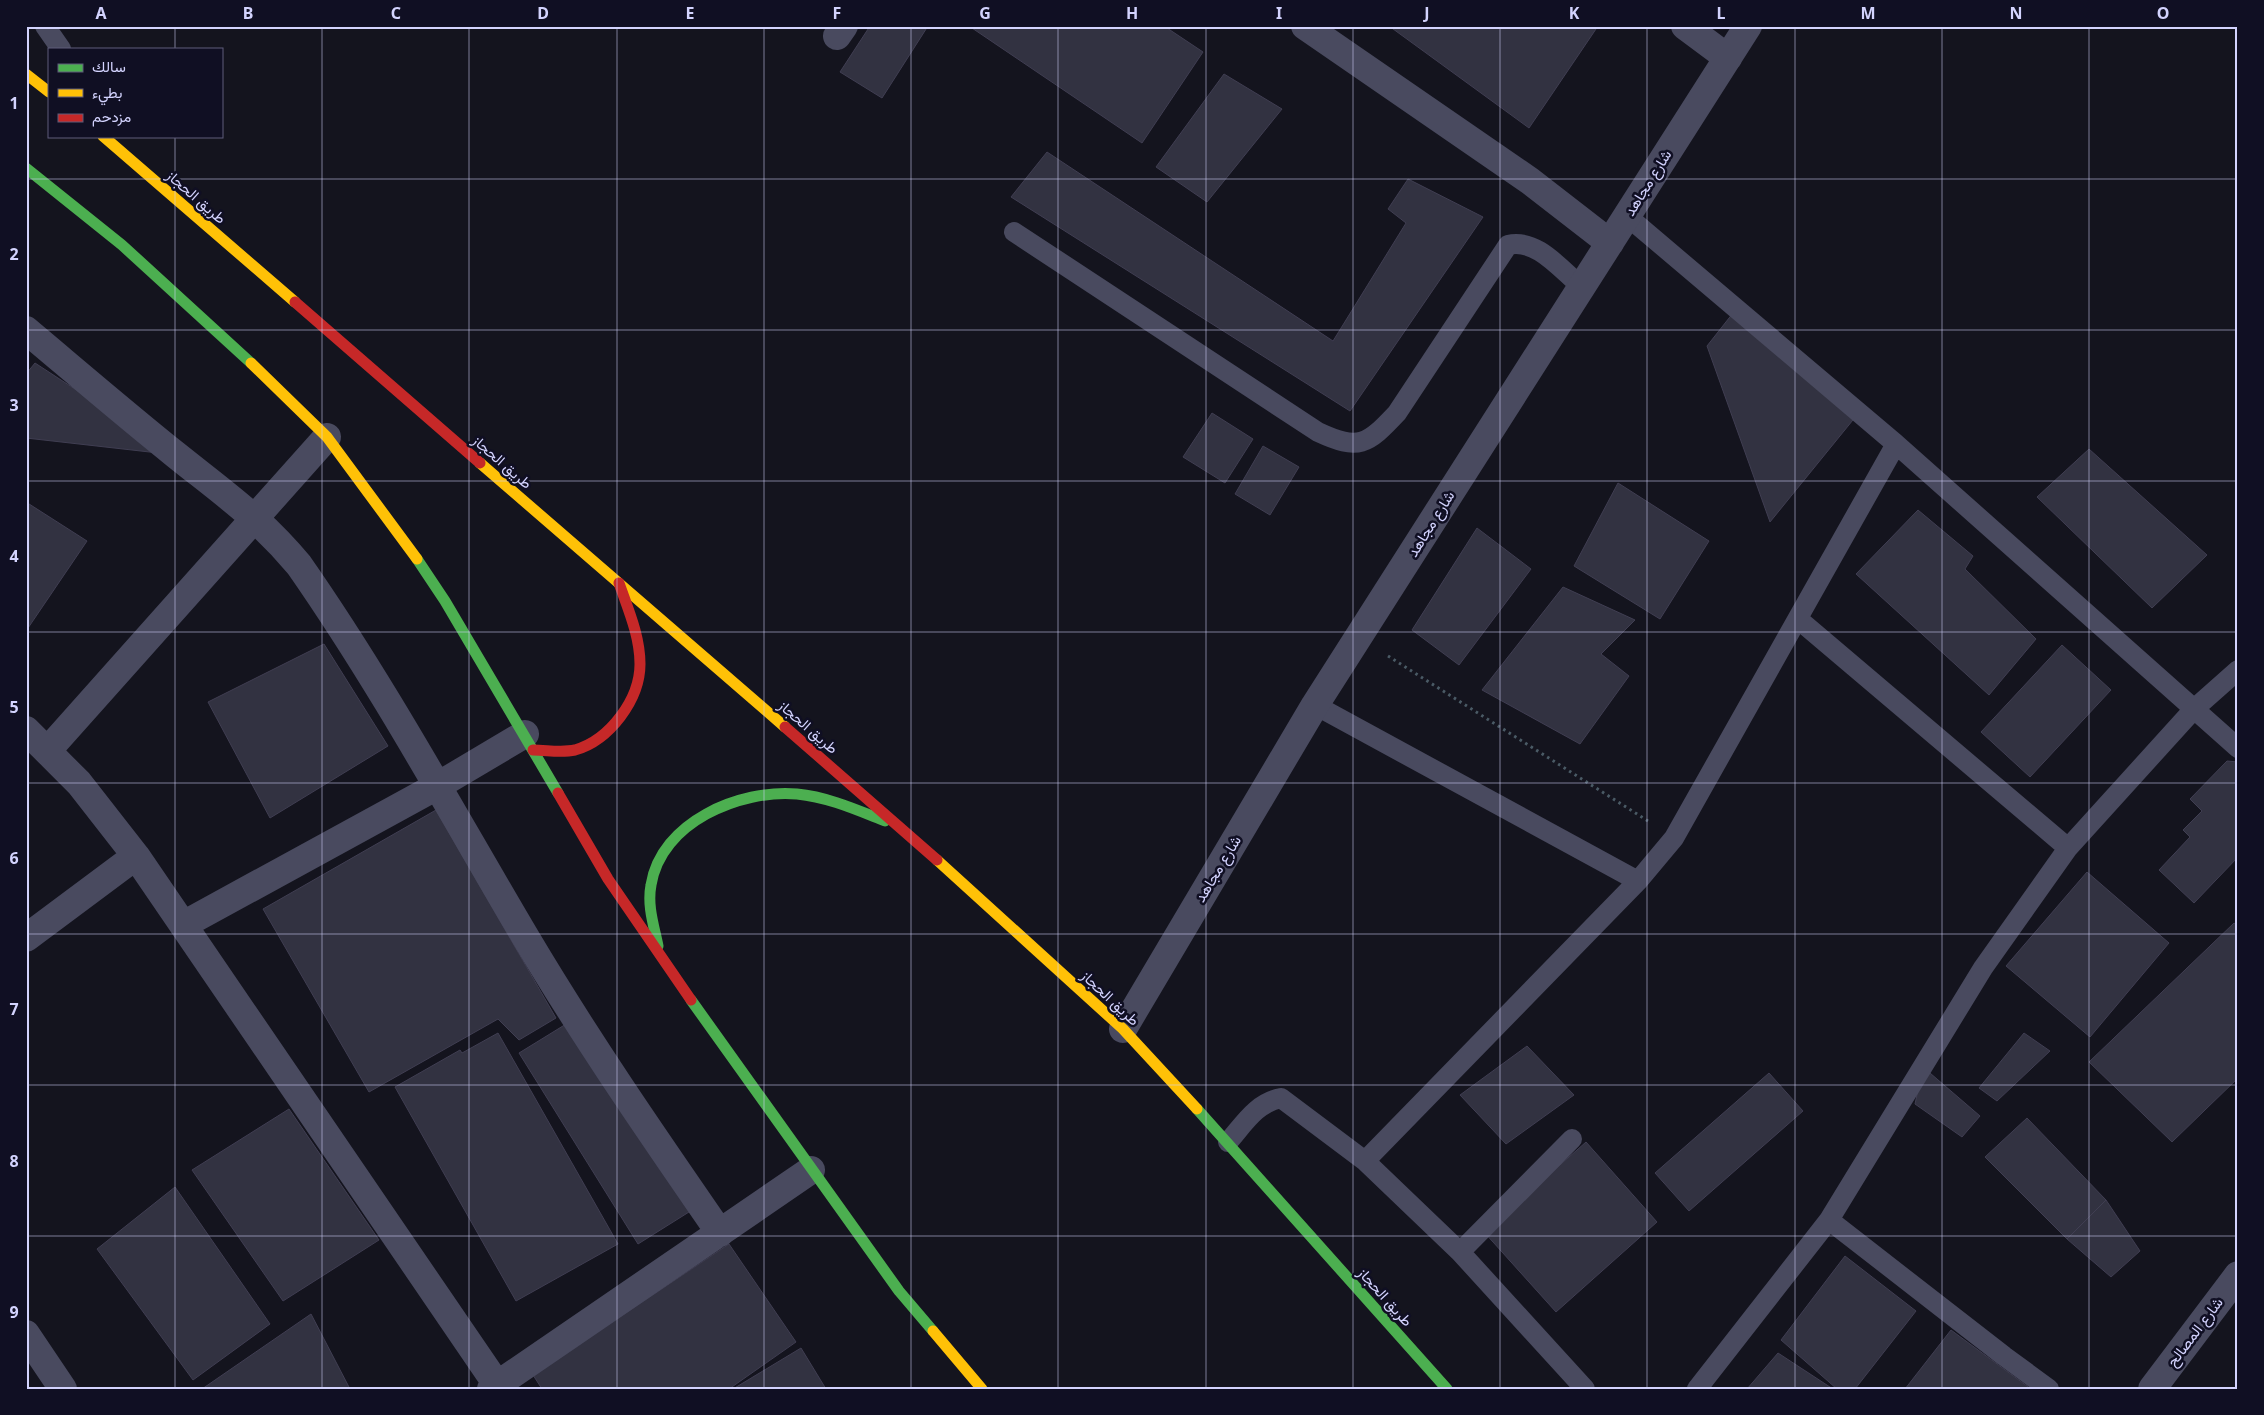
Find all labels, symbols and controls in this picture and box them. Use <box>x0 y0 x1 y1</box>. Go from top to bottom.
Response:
text: A <box>95 2 107 24</box>
text: B <box>243 2 253 24</box>
text: C <box>391 2 401 24</box>
text: D <box>537 2 549 24</box>
text: E <box>686 2 695 24</box>
text: F <box>833 2 841 24</box>
text: G <box>979 2 991 24</box>
text: H <box>1126 2 1138 24</box>
text: I <box>1276 2 1282 24</box>
text: J <box>1422 2 1430 24</box>
text: K <box>1569 2 1580 24</box>
text: L <box>1717 2 1726 24</box>
text: M <box>1860 2 1876 24</box>
text: N <box>2009 2 2023 24</box>
text: O <box>2157 2 2169 24</box>
legend <box>48 48 222 138</box>
text: سالك <box>92 56 126 76</box>
text: بطيء <box>92 82 122 106</box>
text: 1 <box>9 92 19 114</box>
text: مزدحم <box>92 106 131 127</box>
street label: شارع مجاهد <box>1619 145 1677 220</box>
street label: طريق الحجاز <box>161 164 231 229</box>
text: 2 <box>9 243 19 265</box>
text: 3 <box>9 394 19 416</box>
street label: طريق الحجاز <box>467 429 537 494</box>
street label: شارع مجاهد <box>1402 486 1460 561</box>
text: 4 <box>9 545 19 567</box>
street label: طريق الحجاز <box>773 694 843 759</box>
text: 5 <box>9 696 19 718</box>
street label: شارع مجاهد <box>1189 831 1247 907</box>
text: 6 <box>9 847 19 869</box>
street label: طريق الحجاز <box>1076 964 1144 1030</box>
text: 7 <box>9 998 19 1020</box>
text: 8 <box>9 1150 19 1172</box>
street label: طريق الحجاز <box>1352 1262 1418 1331</box>
street label: شارع المصالح <box>2162 1293 2229 1371</box>
text: 9 <box>9 1301 19 1323</box>

